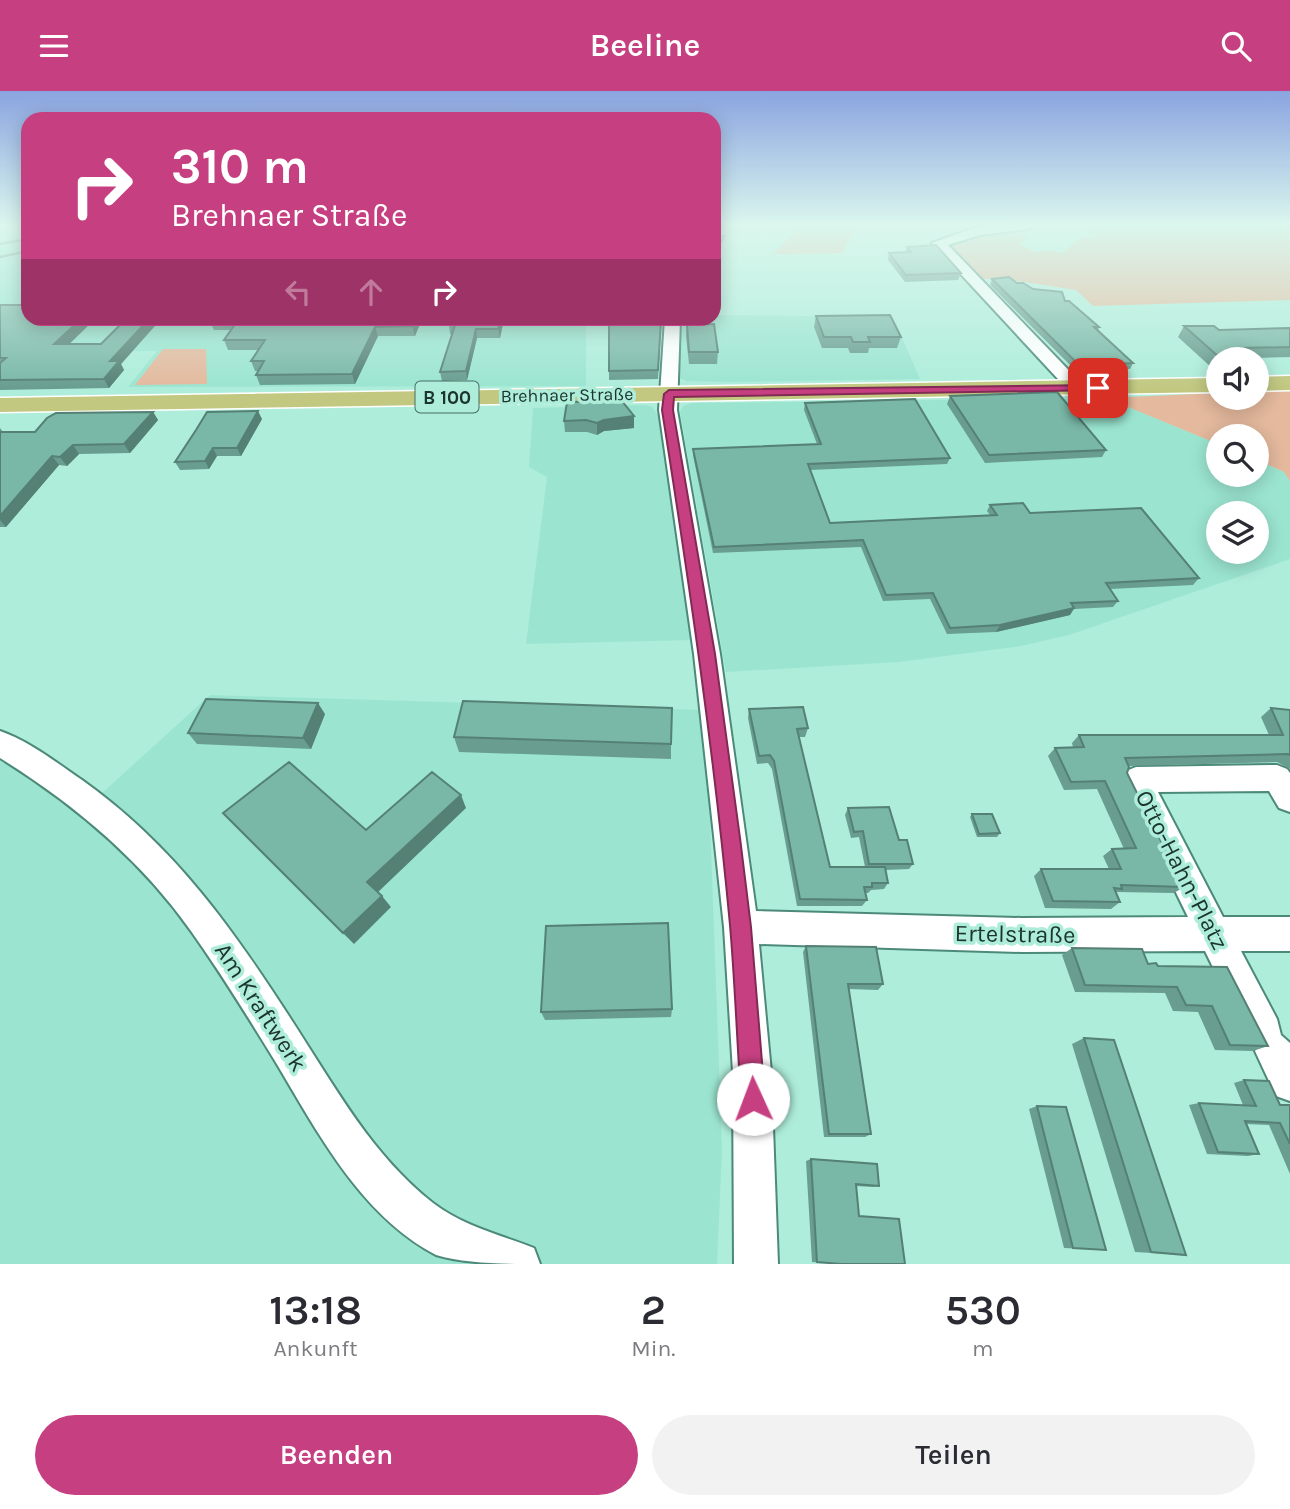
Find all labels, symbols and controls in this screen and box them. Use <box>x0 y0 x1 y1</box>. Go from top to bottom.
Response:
icon: menu <box>35 27 73 65</box>
text: Beeline <box>590 27 700 64</box>
icon: search <box>1217 27 1255 65</box>
text: 310 m <box>171 138 309 195</box>
icon: right <box>56 140 147 231</box>
text: Brehnaer Straße <box>171 197 407 234</box>
icon: left <box>279 273 317 311</box>
icon: ahead <box>352 273 390 311</box>
icon: right <box>425 273 463 311</box>
map controls <box>1206 347 1269 564</box>
button: sound <box>1206 347 1269 410</box>
pin <box>1068 358 1128 418</box>
icon: arrive <box>1079 369 1117 407</box>
road number: B 100 <box>416 381 478 413</box>
street label: Brehnaer Straße <box>500 383 634 407</box>
button: search <box>1206 424 1269 487</box>
button: layers <box>1206 501 1269 564</box>
street label: Otto-Hahn-Platz <box>1130 786 1234 954</box>
street label: Ertelstraße <box>954 919 1076 949</box>
street label: Am Kraftwerk <box>209 937 313 1077</box>
position arrow <box>716 1062 790 1136</box>
text: 13:18 <box>269 1285 362 1335</box>
text: 2 <box>641 1285 666 1335</box>
text: 530 <box>945 1285 1021 1335</box>
text: Ankunft <box>273 1335 358 1362</box>
text: Min. <box>631 1335 675 1362</box>
text: m <box>972 1335 994 1362</box>
button: Beenden <box>35 1415 638 1495</box>
button: Teilen <box>652 1415 1255 1495</box>

